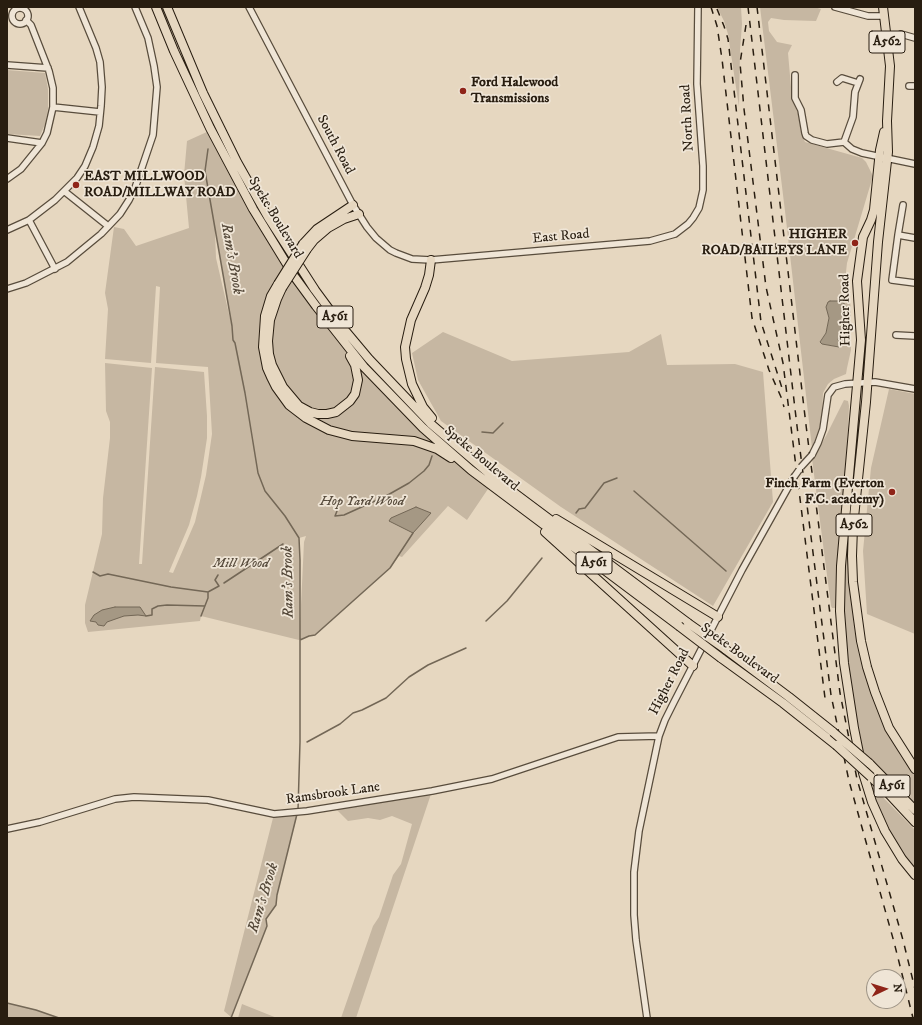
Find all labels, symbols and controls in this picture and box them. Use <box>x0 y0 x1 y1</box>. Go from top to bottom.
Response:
road number: A562 <box>869 31 905 53</box>
place label: Ford Halewood Transmissions <box>471 75 558 108</box>
street label: North Road <box>678 84 698 152</box>
marker: Ford Halewood Transmissions <box>458 86 468 96</box>
street label: South Road <box>312 112 358 178</box>
place label: EAST MILLWOOD ROAD/MILLWAY ROAD <box>84 169 235 202</box>
street label: Speke Boulevard <box>244 174 306 262</box>
marker: EAST MILLWOOD ROAD/MILLWAY ROAD <box>71 180 81 190</box>
water label: Ram's Brook <box>216 222 246 296</box>
street label: East Road <box>532 226 590 248</box>
place label: HIGHER ROAD/BAILEYS LANE <box>702 227 847 260</box>
marker: HIGHER ROAD/BAILEYS LANE <box>850 238 860 248</box>
street label: Higher Road <box>837 274 855 346</box>
road number: A561 <box>317 306 353 328</box>
street label: Speke Boulevard <box>440 423 522 495</box>
place label: Finch Farm (Everton F.C. academy) <box>765 476 884 508</box>
marker: Finch Farm (Everton F.C. academy) <box>887 487 897 497</box>
park label: Hop Yard Wood <box>320 494 404 510</box>
road number: A562 <box>836 514 872 536</box>
water label: Ram's Brook <box>279 546 299 618</box>
road number: A561 <box>576 552 612 574</box>
park label: Mill Wood <box>213 556 269 572</box>
street label: Speke Boulevard <box>697 620 781 688</box>
street label: Higher Road <box>646 646 694 718</box>
road number: A561 <box>874 775 910 797</box>
street label: Ramsbrook Lane <box>285 779 381 809</box>
water label: Ram's Brook <box>245 861 283 935</box>
north arrow <box>866 969 906 1009</box>
text: N <box>890 983 904 993</box>

